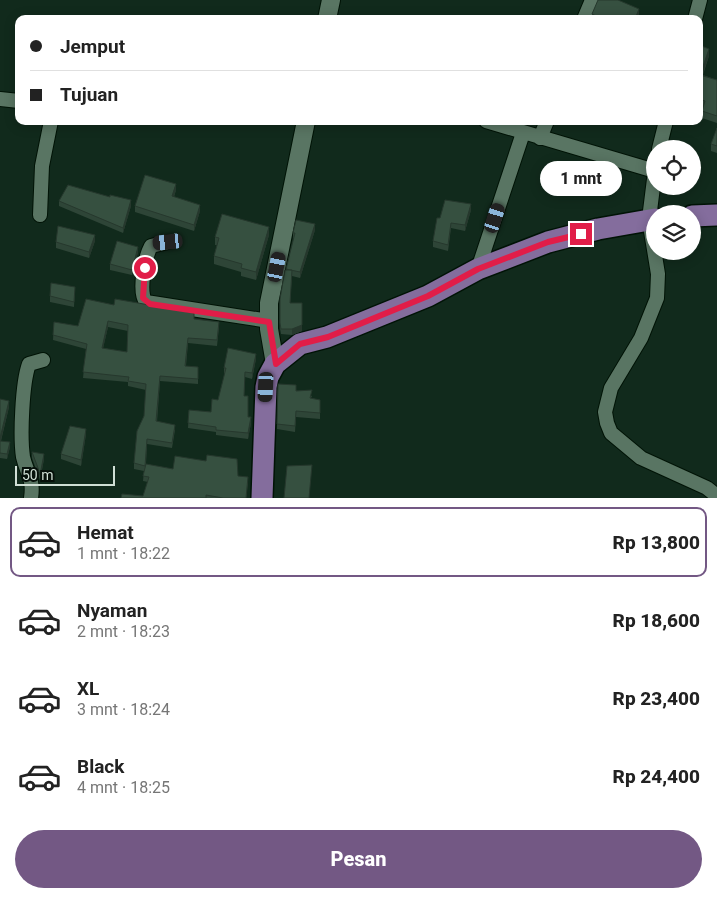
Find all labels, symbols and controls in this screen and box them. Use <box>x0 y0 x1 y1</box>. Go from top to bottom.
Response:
text: Jemput <box>60 35 125 58</box>
text: Tujuan <box>60 83 118 106</box>
map controls <box>646 140 701 260</box>
button: locate <box>646 140 701 195</box>
callout: 1 mnt <box>540 162 622 196</box>
text: 1 mnt <box>560 169 602 188</box>
car <box>483 201 506 235</box>
button: layers <box>646 205 701 260</box>
route end <box>570 223 592 245</box>
car <box>152 233 183 251</box>
car <box>266 251 287 283</box>
route start <box>134 257 156 279</box>
car <box>257 372 274 402</box>
scale bar <box>15 463 115 486</box>
text: 50 m <box>22 467 54 483</box>
icon: car <box>17 520 62 565</box>
text: Hemat <box>77 521 134 544</box>
text: Rp 13,800 <box>613 531 700 554</box>
text: 1 mnt · 18:22 <box>77 544 170 563</box>
icon: car <box>17 598 62 643</box>
text: Nyaman <box>77 599 147 622</box>
text: Rp 18,600 <box>613 609 700 632</box>
text: 2 mnt · 18:23 <box>77 622 170 641</box>
icon: car <box>17 676 62 721</box>
text: XL <box>77 677 99 700</box>
text: Rp 23,400 <box>613 687 700 710</box>
text: 3 mnt · 18:24 <box>77 700 170 719</box>
icon: car <box>17 754 62 799</box>
text: Black <box>77 755 124 778</box>
text: Rp 24,400 <box>613 765 700 788</box>
text: 4 mnt · 18:25 <box>77 778 170 797</box>
button: Pesan <box>15 830 702 888</box>

